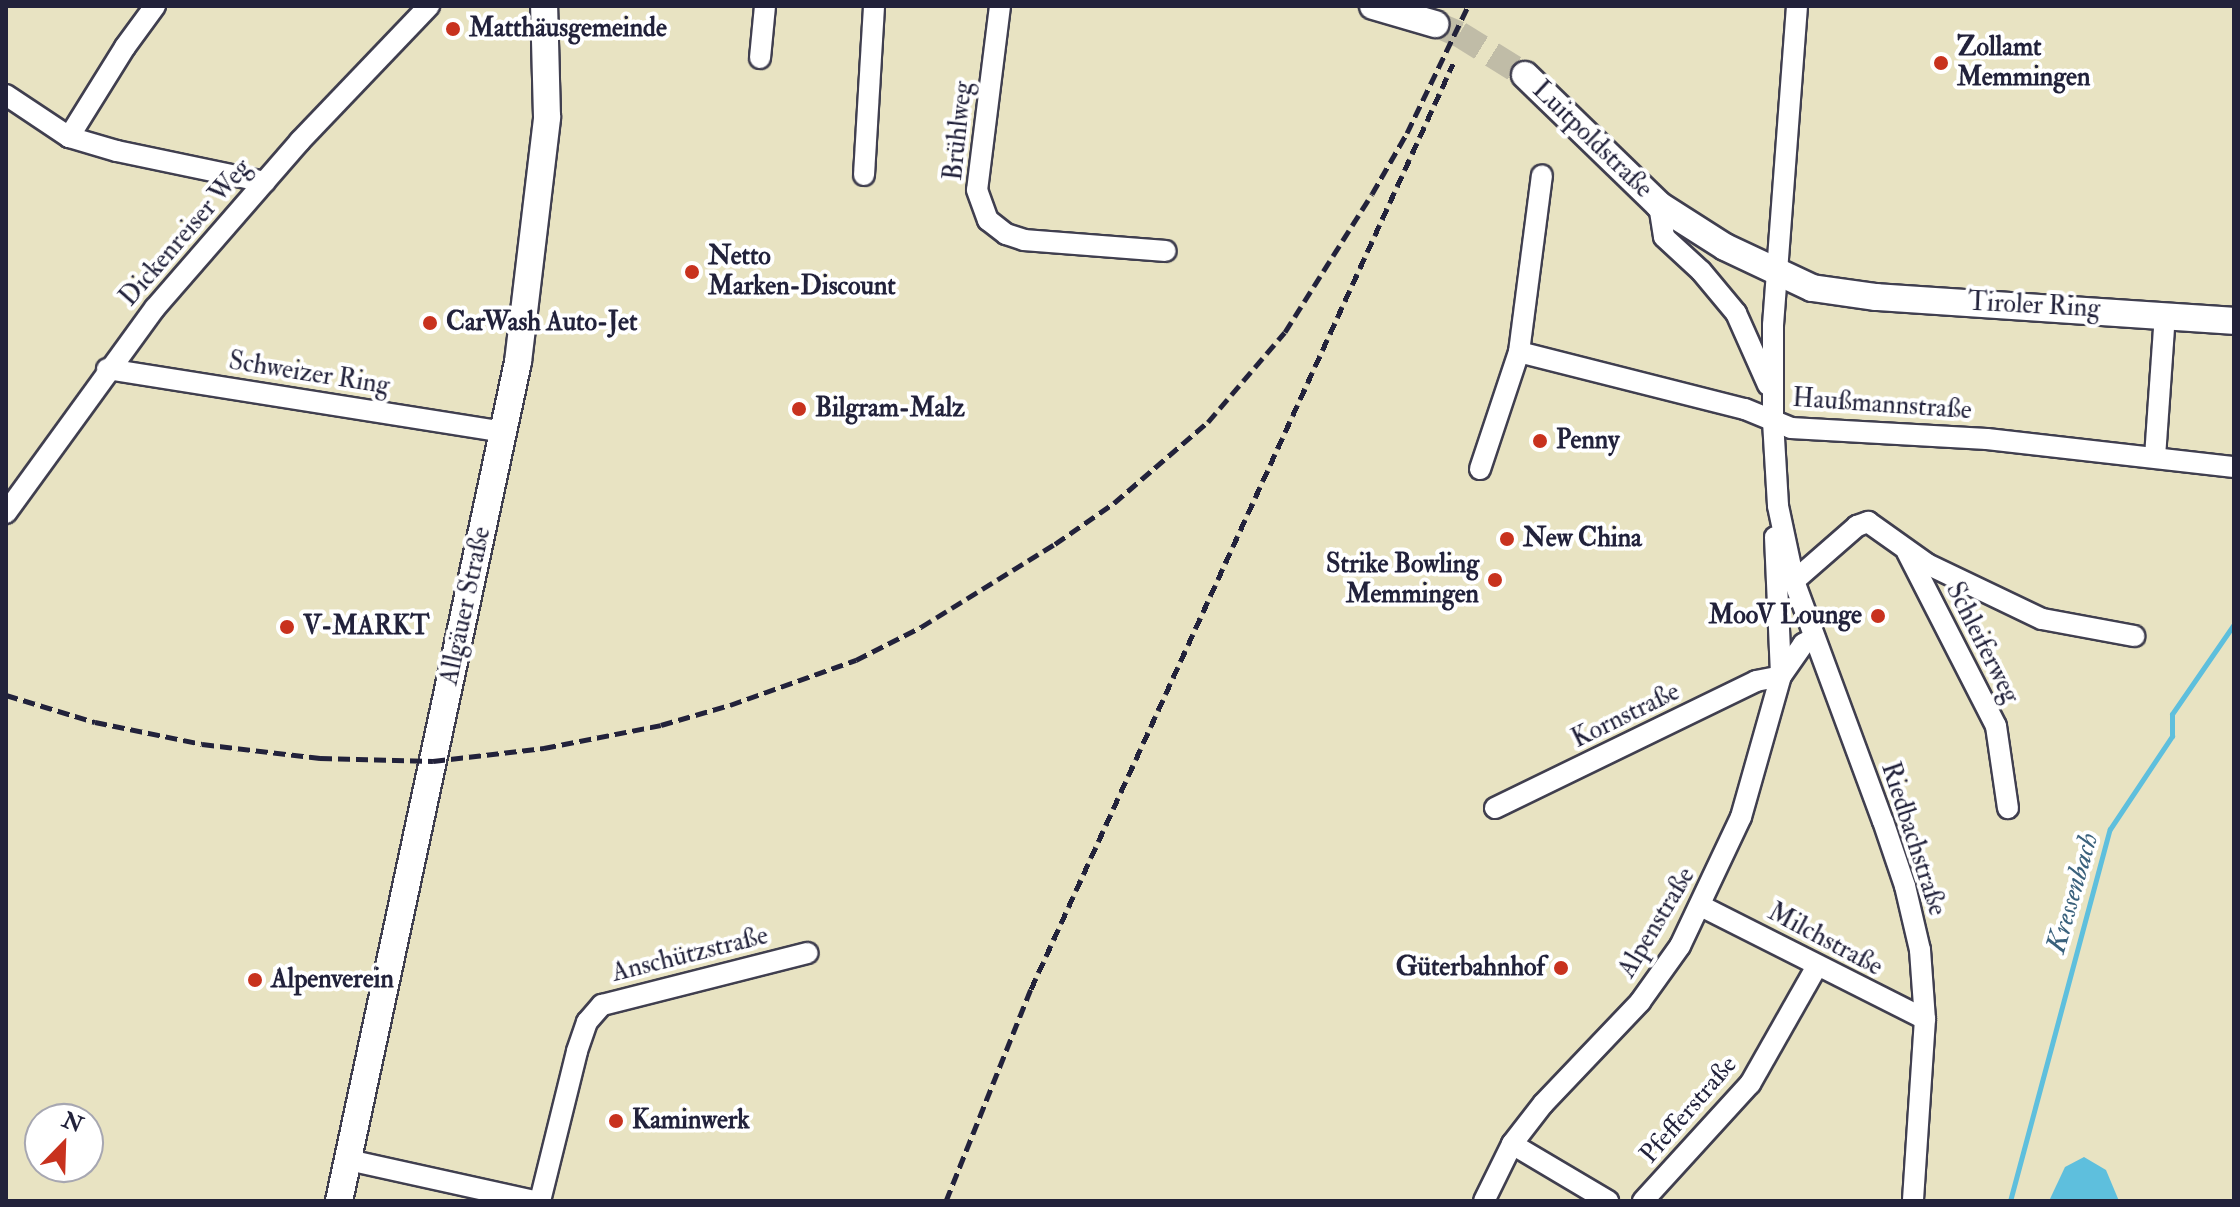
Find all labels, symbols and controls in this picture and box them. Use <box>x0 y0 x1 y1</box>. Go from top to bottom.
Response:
place label: Matthäusgemeinde <box>469 13 667 45</box>
marker: Matthäusgemeinde <box>444 20 462 38</box>
place label: Zollamt Memmingen <box>1957 32 2090 94</box>
marker: Zollamt Memmingen <box>1932 54 1950 72</box>
street label: Luitpoldstraße <box>1525 75 1659 205</box>
street label: Brühlweg <box>938 80 980 182</box>
street label: Dickenreiser Weg <box>114 153 258 313</box>
place label: Netto Marken-Discount <box>708 241 896 302</box>
marker: Netto Marken-Discount <box>683 263 701 281</box>
street label: Tiroler Ring <box>1967 287 2101 325</box>
place label: CarWash Auto-Jet <box>446 307 637 339</box>
marker: CarWash Auto-Jet <box>421 314 439 332</box>
street label: Schweizer Ring <box>226 346 392 402</box>
street label: Haußmannstraße <box>1791 383 1973 427</box>
place label: Bilgram-Malz <box>815 393 965 425</box>
marker: Bilgram-Malz <box>790 400 808 418</box>
place label: Penny <box>1556 425 1619 457</box>
marker: Penny <box>1531 432 1549 450</box>
place label: New China <box>1523 523 1642 555</box>
street label: Allgäuer Straße <box>434 524 498 688</box>
marker: New China <box>1498 530 1516 548</box>
place label: Strike Bowling Memmingen <box>1326 549 1479 610</box>
marker: Strike Bowling Memmingen <box>1486 571 1504 589</box>
street label: Schleiferweg <box>1938 577 2026 709</box>
place label: MooV Lounge <box>1709 600 1862 632</box>
marker: MooV Lounge <box>1869 607 1887 625</box>
place label: V-MARKT <box>303 611 430 643</box>
marker: V-MARKT <box>278 618 296 636</box>
street label: Kornstraße <box>1567 677 1685 755</box>
street label: Riedbachstraße <box>1874 758 1952 920</box>
water label: Kressenbach <box>2040 829 2106 957</box>
street label: Alpenstraße <box>1612 862 1702 984</box>
street label: Milchstraße <box>1762 897 1888 983</box>
street label: Anschützstraße <box>609 921 771 989</box>
place label: Güterbahnhof <box>1396 952 1545 984</box>
marker: Güterbahnhof <box>1552 959 1570 977</box>
place label: Alpenverein <box>271 964 394 996</box>
marker: Alpenverein <box>246 971 264 989</box>
street label: Pfefferstraße <box>1634 1050 1744 1170</box>
north arrow <box>24 1103 104 1183</box>
place label: Kaminwerk <box>632 1105 750 1137</box>
text: N <box>58 1106 87 1139</box>
marker: Kaminwerk <box>607 1112 625 1130</box>

